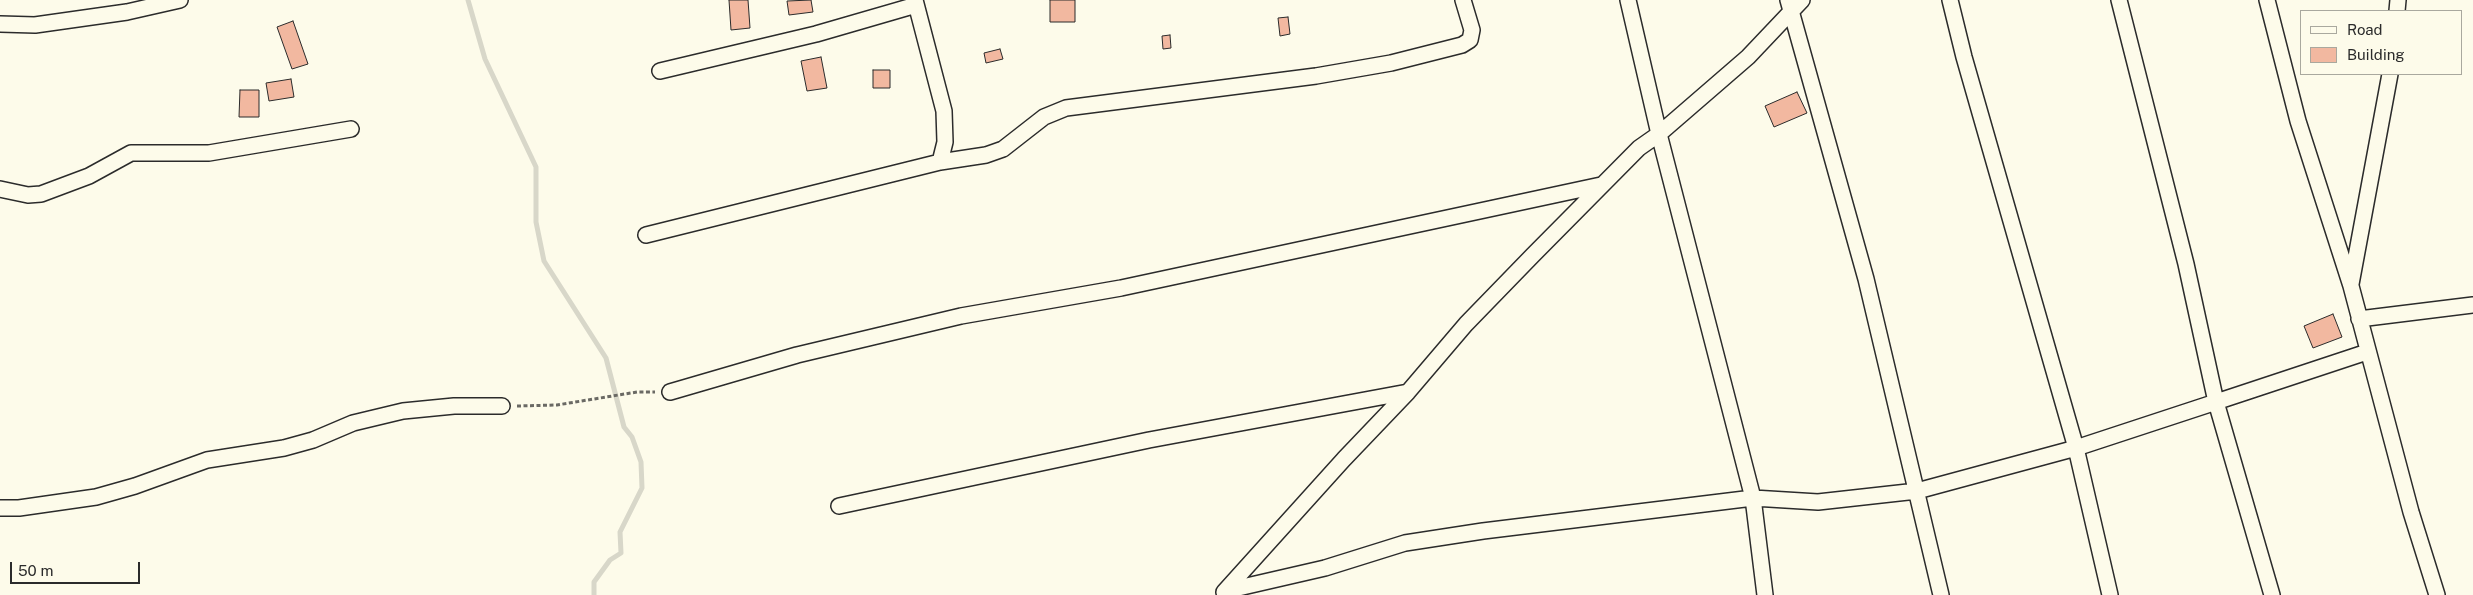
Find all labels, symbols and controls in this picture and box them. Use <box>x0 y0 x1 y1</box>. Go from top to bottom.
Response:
legend <box>2300 10 2463 75</box>
text: Road <box>2347 21 2383 38</box>
text: Building <box>2347 46 2405 63</box>
scale bar <box>12 552 142 584</box>
text: 50 m <box>18 562 53 579</box>

